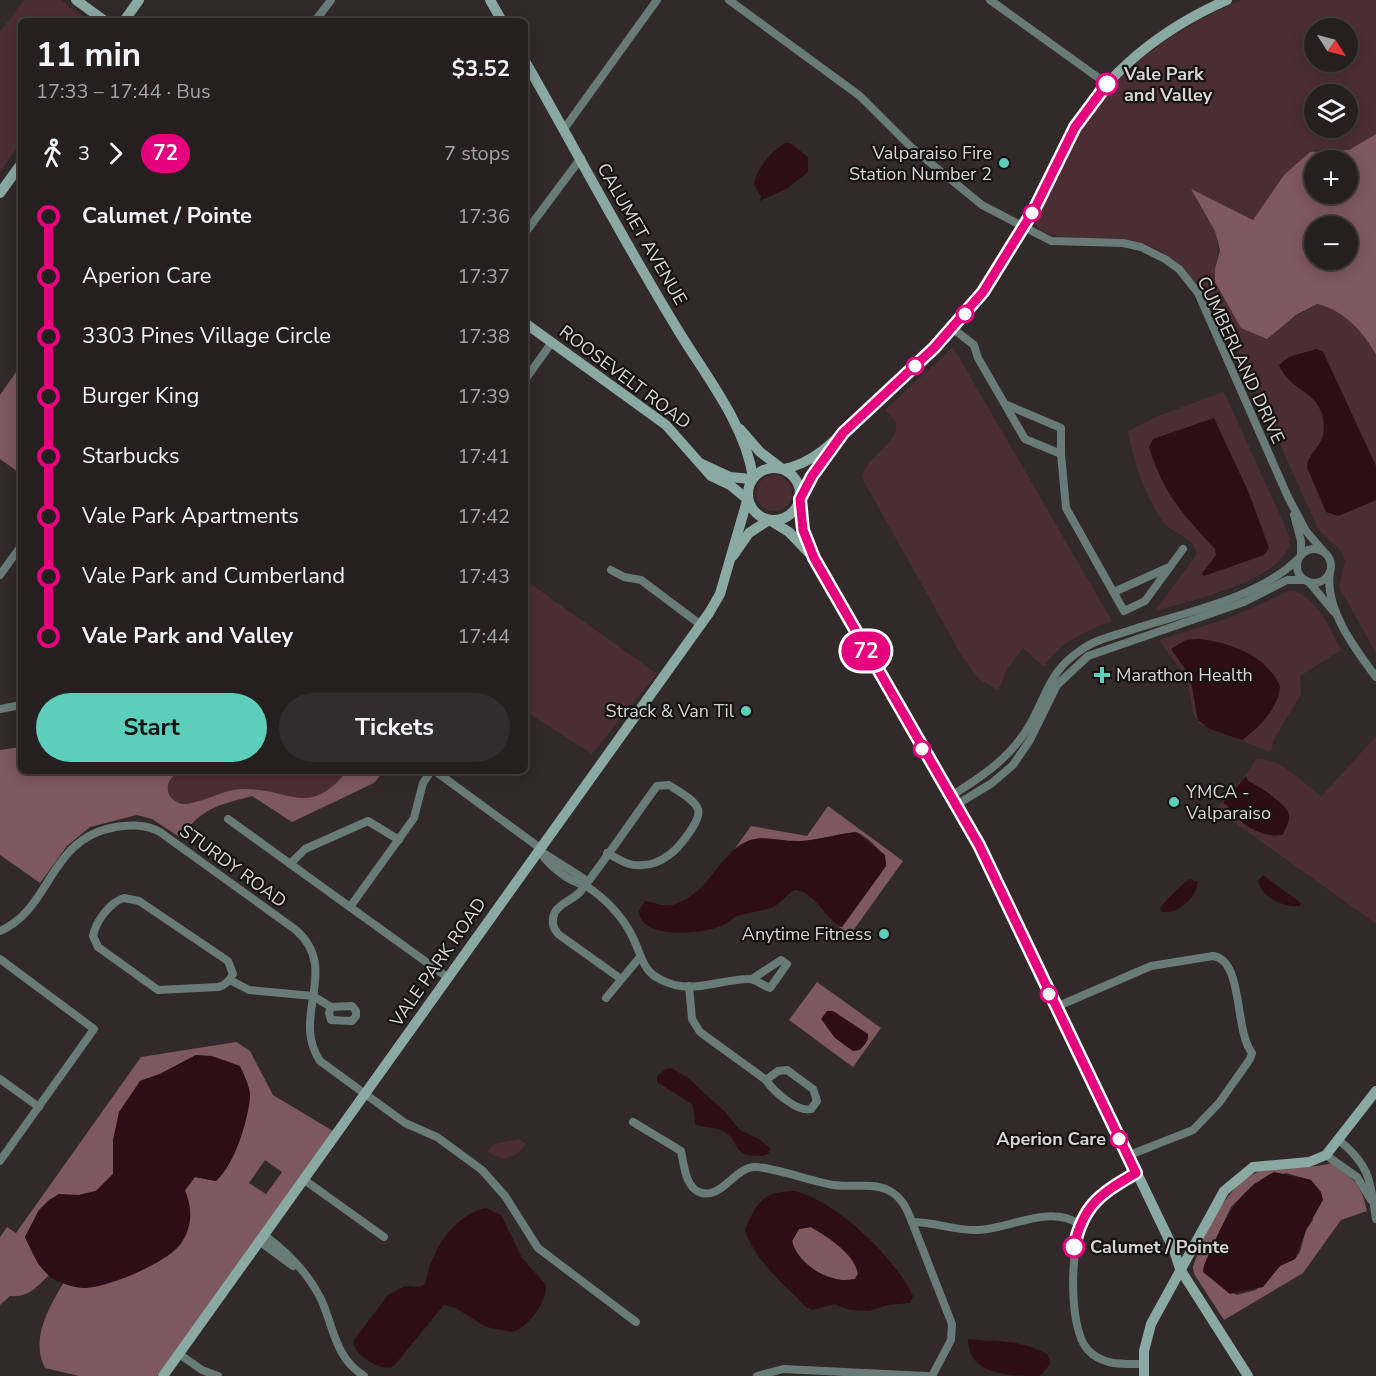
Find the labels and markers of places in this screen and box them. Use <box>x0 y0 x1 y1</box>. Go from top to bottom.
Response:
place label: Vale Park and Valley <box>1123 62 1213 107</box>
marker: Vale Park and Valley <box>1096 73 1118 95</box>
place label: Valparaiso Fire Station Number 2 <box>849 141 992 186</box>
marker: Valparaiso Fire Station Number 2 <box>997 156 1011 170</box>
unlabelled marker <box>1023 204 1041 222</box>
unlabelled marker <box>956 305 974 323</box>
unlabelled marker <box>906 357 924 375</box>
place label: Marathon Health <box>1116 663 1253 687</box>
marker: Marathon Health <box>1093 666 1111 684</box>
place label: Strack & Van Til <box>606 699 735 723</box>
marker: Strack & Van Til <box>739 704 753 718</box>
unlabelled marker <box>913 740 931 758</box>
place label: YMCA - Valparaiso <box>1185 780 1271 825</box>
marker: YMCA - Valparaiso <box>1167 795 1181 809</box>
place label: Anytime Fitness <box>742 922 872 946</box>
marker: Anytime Fitness <box>877 927 891 941</box>
unlabelled marker <box>1040 985 1058 1003</box>
place label: Aperion Care <box>996 1127 1106 1151</box>
marker: Aperion Care <box>1110 1130 1128 1148</box>
place label: Calumet / Pointe <box>1090 1235 1229 1259</box>
marker: Calumet / Pointe <box>1063 1236 1085 1258</box>

